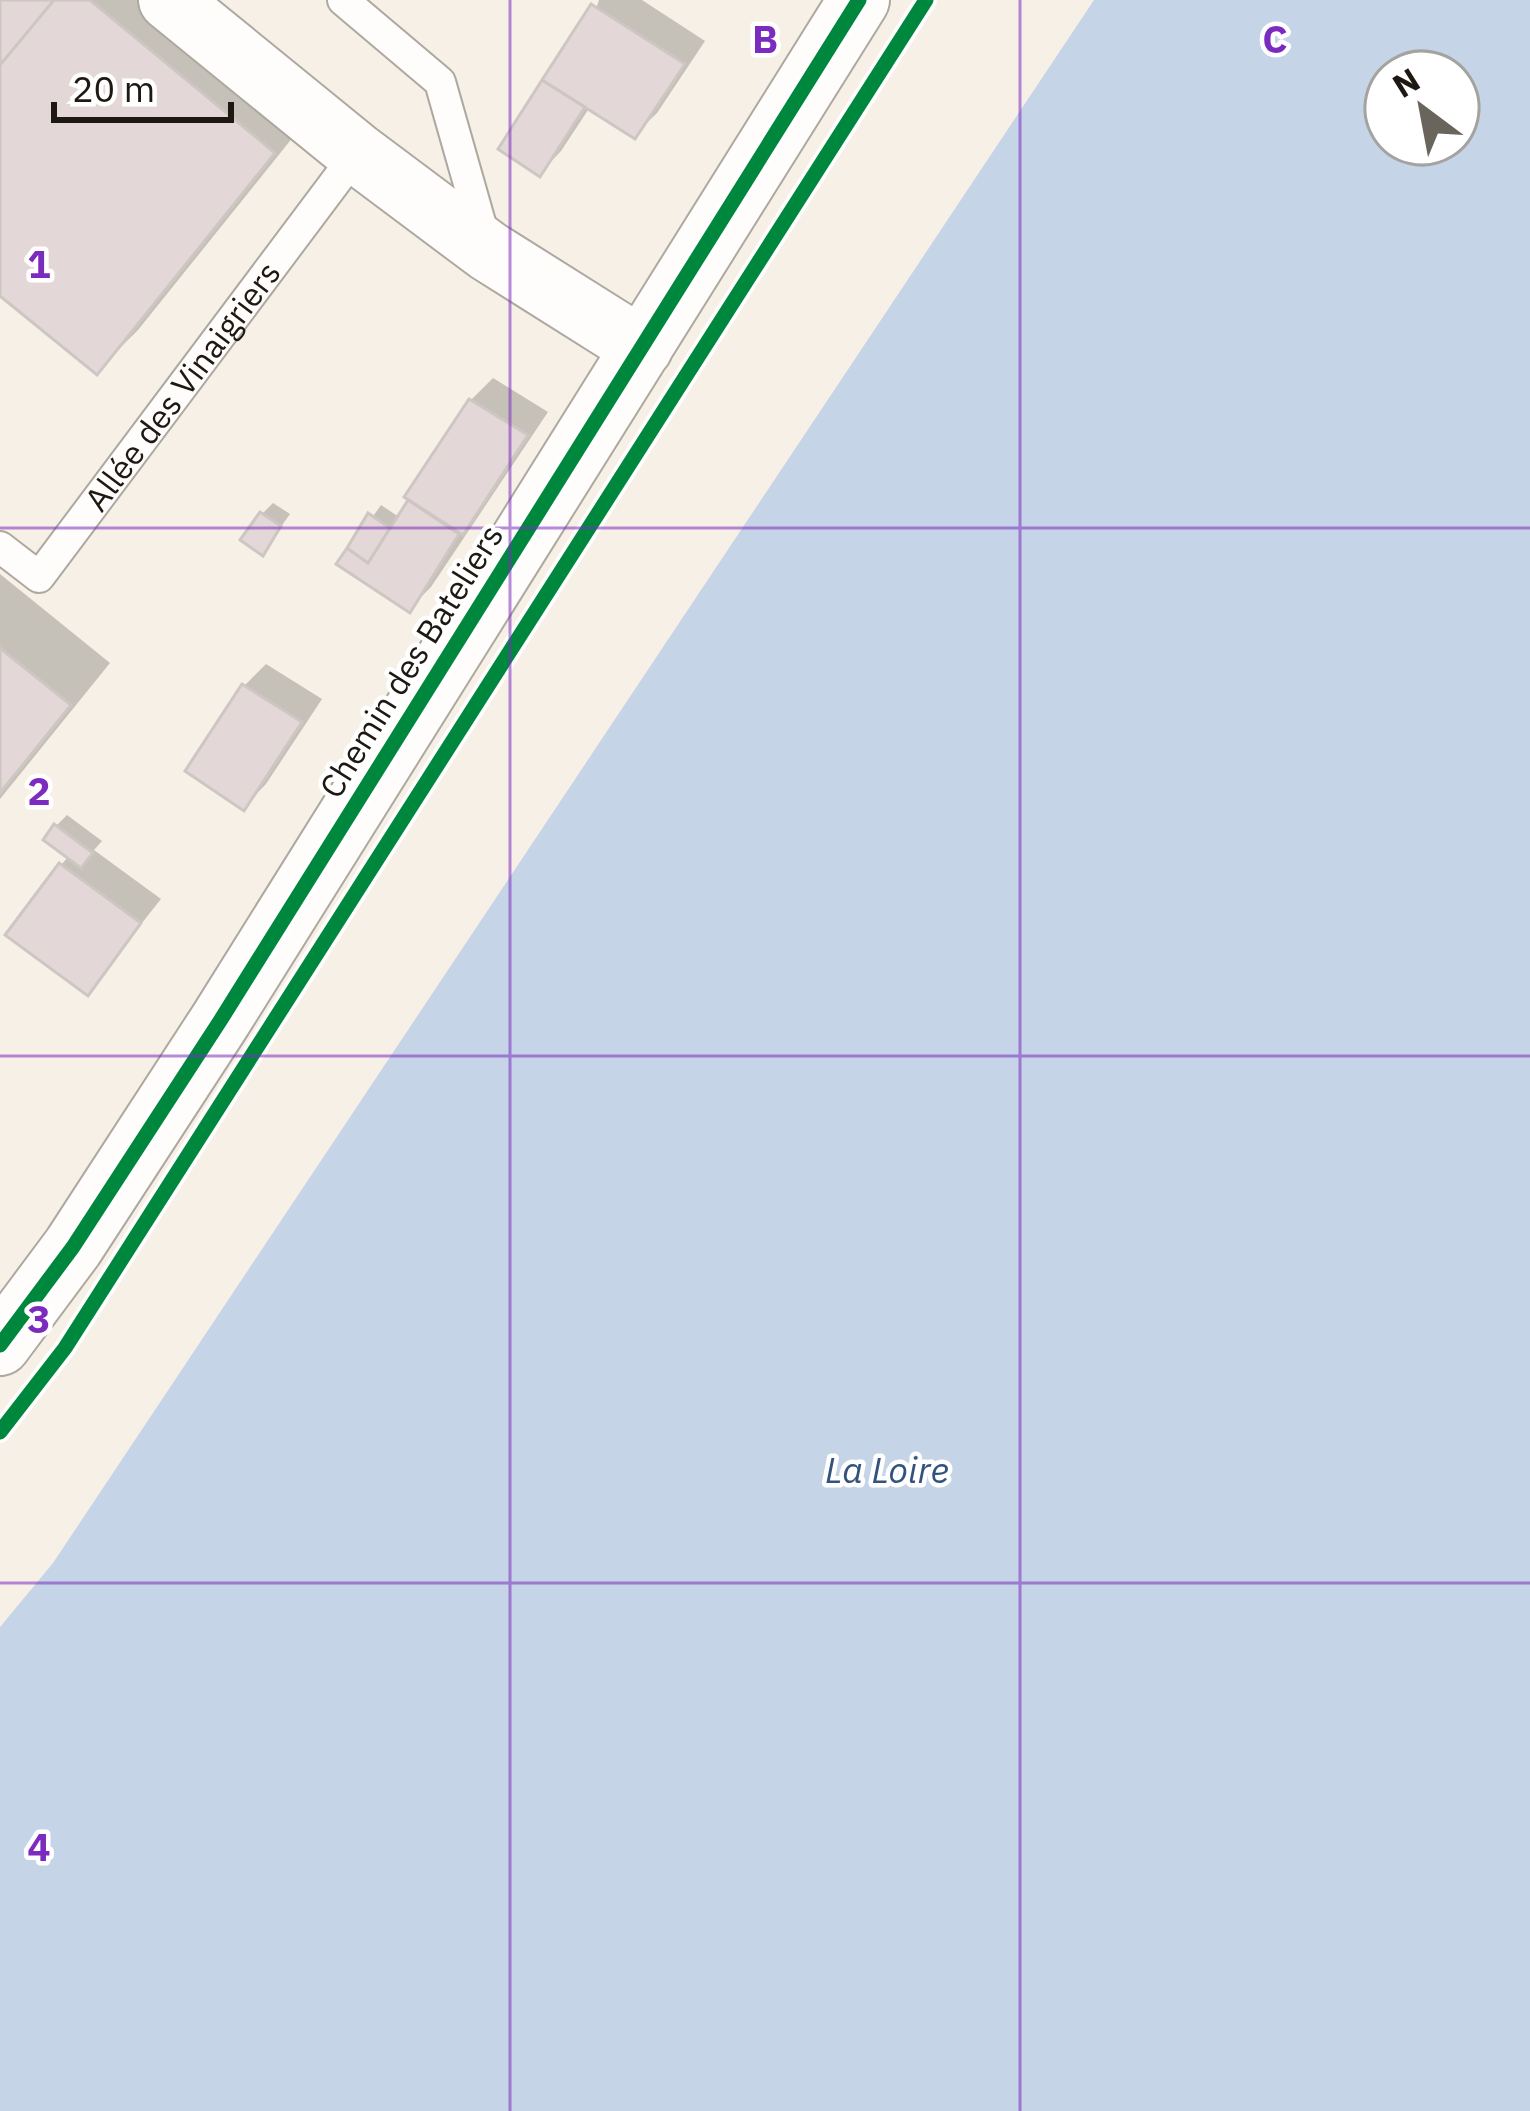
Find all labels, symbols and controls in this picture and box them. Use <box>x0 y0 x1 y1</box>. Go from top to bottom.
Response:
text: B <box>752 13 778 64</box>
text: C <box>1262 13 1288 64</box>
scale bar <box>54 48 231 122</box>
north arrow <box>1362 48 1482 168</box>
text: N <box>1384 58 1427 107</box>
text: 20 m <box>72 65 155 112</box>
text: 1 <box>27 238 51 289</box>
street label: Allée des Vinaigriers <box>74 252 289 519</box>
street label: Chemin des Bateliers <box>309 516 512 805</box>
text: 2 <box>27 765 51 816</box>
text: 3 <box>27 1293 51 1344</box>
water label: La Loire <box>825 1446 949 1493</box>
text: 4 <box>27 1821 51 1872</box>

